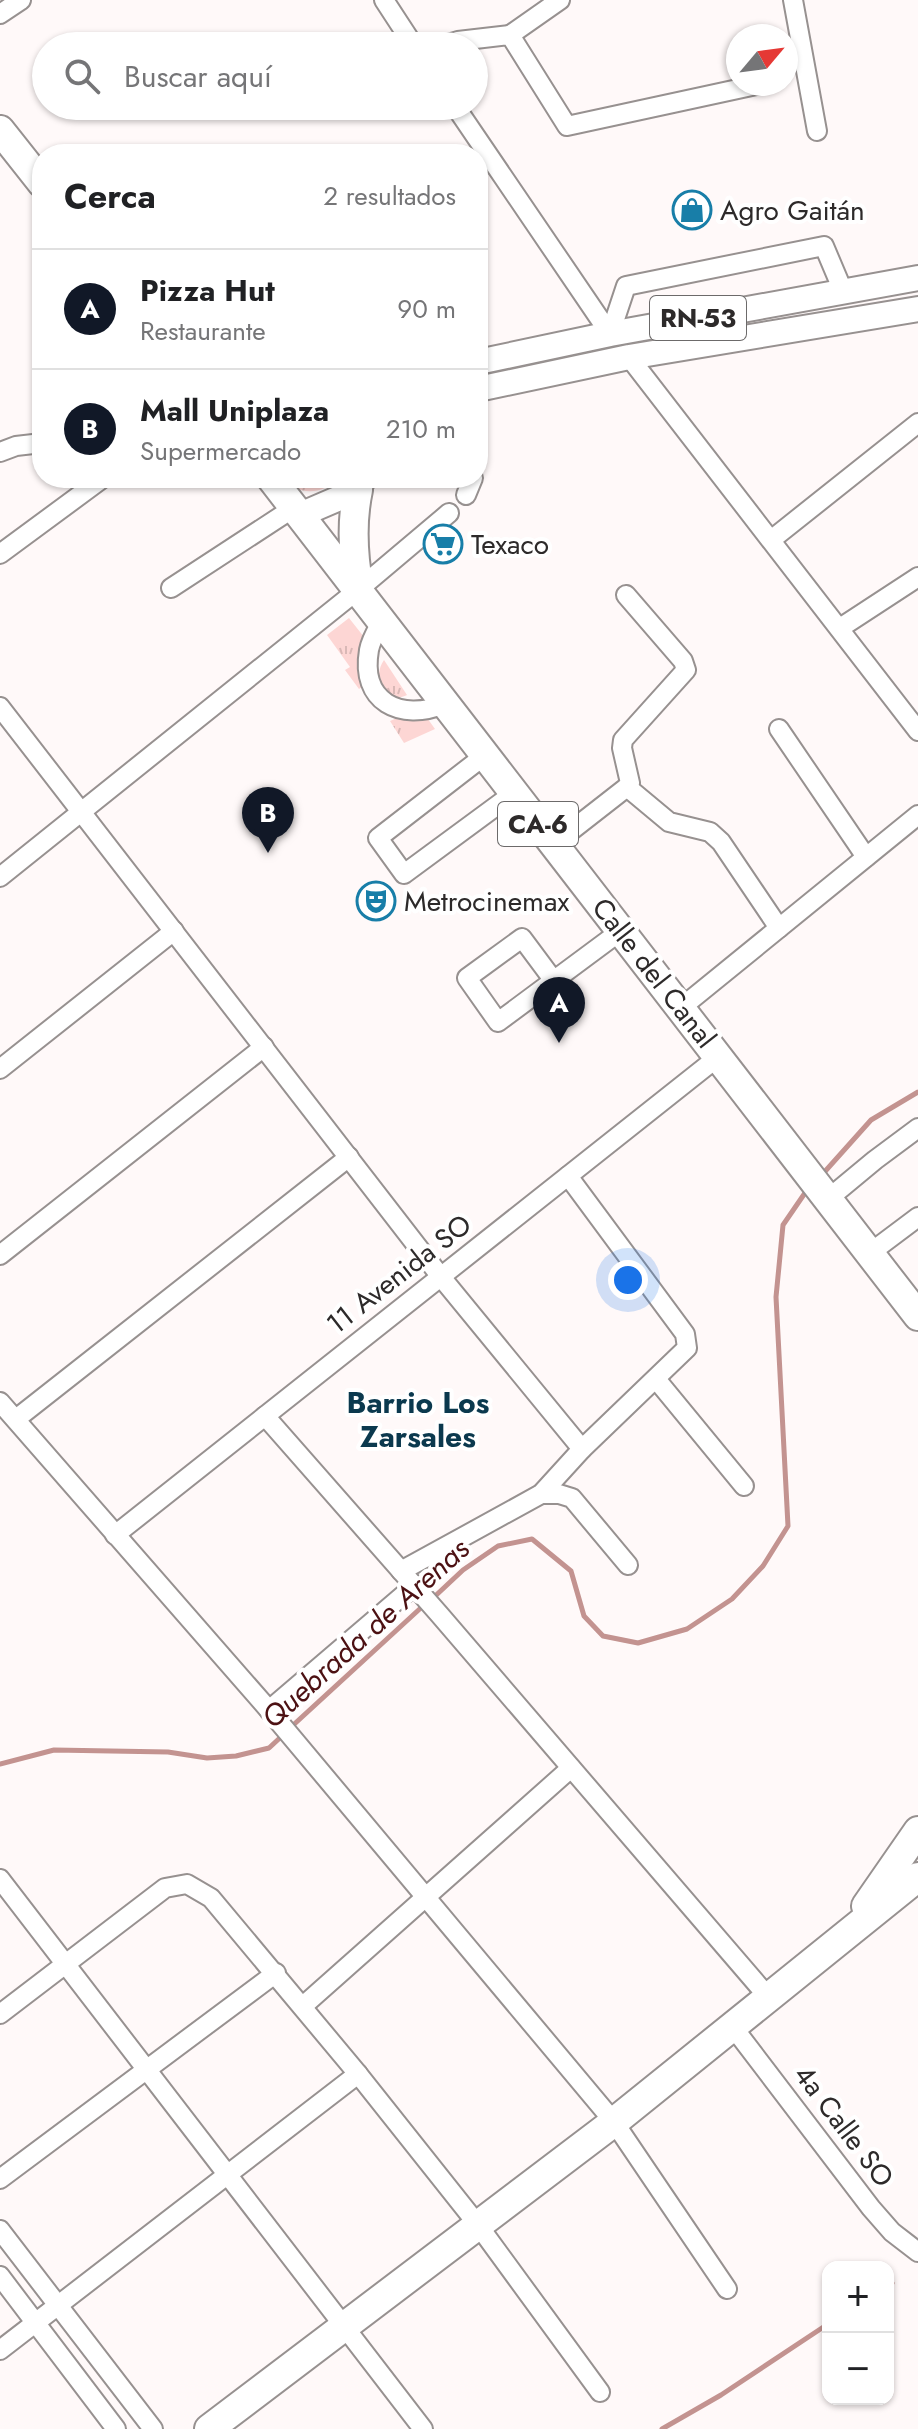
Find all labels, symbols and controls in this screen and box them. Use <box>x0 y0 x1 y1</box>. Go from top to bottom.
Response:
north arrow <box>726 24 798 96</box>
search box <box>32 32 488 120</box>
icon: search <box>60 54 104 98</box>
text: Buscar aquí <box>124 55 272 98</box>
text: Cerca <box>64 172 156 221</box>
text: 2 resultados <box>323 177 456 215</box>
shop icon: Agro Gaitán <box>671 189 713 231</box>
place label: Agro Gaitán <box>720 190 865 231</box>
text: Pizza Hut <box>140 269 275 312</box>
text: A <box>80 290 100 328</box>
text: 90 m <box>397 290 456 328</box>
road number: RN-53 <box>650 296 746 340</box>
text: Restaurante <box>140 312 266 350</box>
text: Mall Uniplaza <box>140 389 329 432</box>
text: B <box>81 410 99 448</box>
text: 210 m <box>386 410 456 448</box>
text: Supermercado <box>140 432 301 470</box>
supermarket icon: Texaco <box>422 523 464 565</box>
place label: Texaco <box>471 524 549 565</box>
pin: B <box>242 787 294 853</box>
road number: CA-6 <box>498 802 578 846</box>
theatre icon: Metrocinemax <box>355 880 397 922</box>
place label: Metrocinemax <box>404 881 569 922</box>
street label: Calle del Canal <box>582 889 726 1057</box>
pin: A <box>533 977 585 1043</box>
street label: 11 Avenida SO <box>318 1204 480 1344</box>
your location <box>608 1260 648 1300</box>
district label: Barrio Los Zarsales <box>347 1381 489 1458</box>
water label: Quebrada de Arenas <box>252 1528 479 1738</box>
street label: 4a Calle SO <box>784 2056 904 2196</box>
map controls <box>822 2261 894 2405</box>
button: + <box>822 2261 894 2333</box>
button: − <box>822 2333 894 2405</box>

